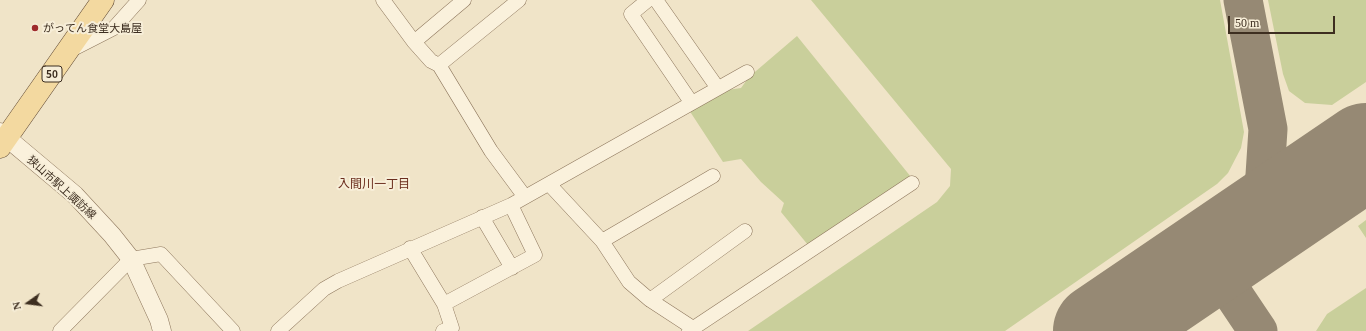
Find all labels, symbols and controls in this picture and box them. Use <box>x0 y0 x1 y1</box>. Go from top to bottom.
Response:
scale bar <box>1230 8 1337 34</box>
text: 50 m <box>1235 16 1259 30</box>
place label: がってん食堂大島屋 <box>43 21 142 35</box>
marker: がってん食堂大島屋 <box>30 23 40 33</box>
road number: 50 <box>42 66 62 82</box>
street label: 狭山市駅上諏訪線 <box>25 153 99 221</box>
district label: 入間川一丁目 <box>338 176 410 190</box>
north arrow <box>8 283 48 323</box>
text: N <box>10 301 23 311</box>

